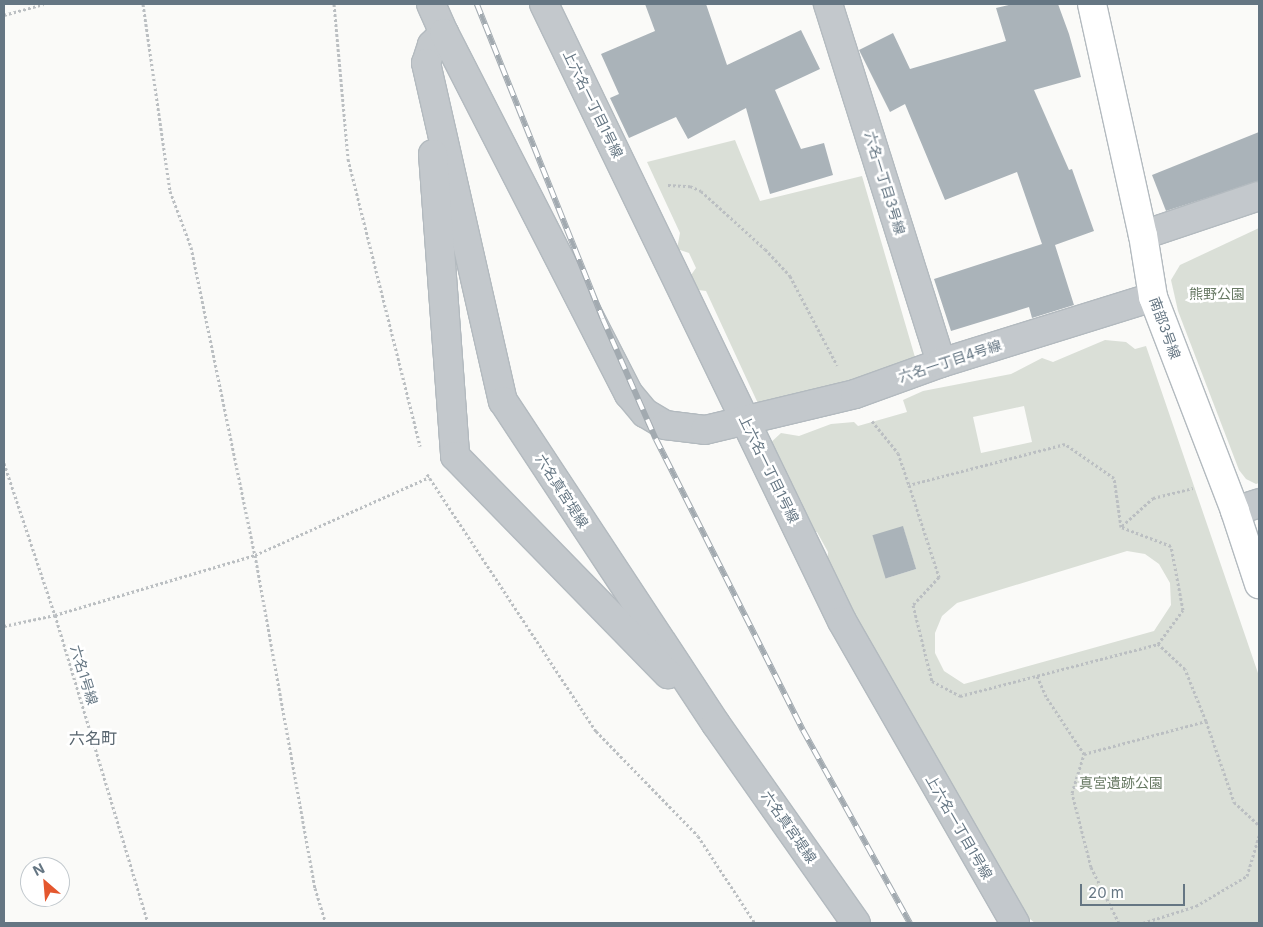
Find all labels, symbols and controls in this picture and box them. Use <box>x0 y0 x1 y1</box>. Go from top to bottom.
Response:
street label: 上六名一丁目1号線 <box>560 47 626 161</box>
street label: 六名一丁目3号線 <box>861 130 909 236</box>
park label: 熊野公園 <box>1189 286 1245 302</box>
street label: 南部3号線 <box>1146 295 1184 361</box>
street label: 六名一丁目4号線 <box>897 336 1003 386</box>
street label: 上六名一丁目1号線 <box>736 412 802 526</box>
street label: 六名真宮堤線 <box>532 451 592 531</box>
street label: 六名1号線 <box>67 643 101 707</box>
district label: 六名町 <box>69 728 117 748</box>
street label: 上六名一丁目1号線 <box>922 772 996 882</box>
park label: 真宮遺跡公園 <box>1079 775 1163 791</box>
street label: 六名真宮堤線 <box>758 788 820 866</box>
north arrow <box>20 857 70 907</box>
text: N <box>30 859 47 879</box>
scale bar <box>1083 874 1188 906</box>
text: 20 m <box>1088 883 1124 902</box>

